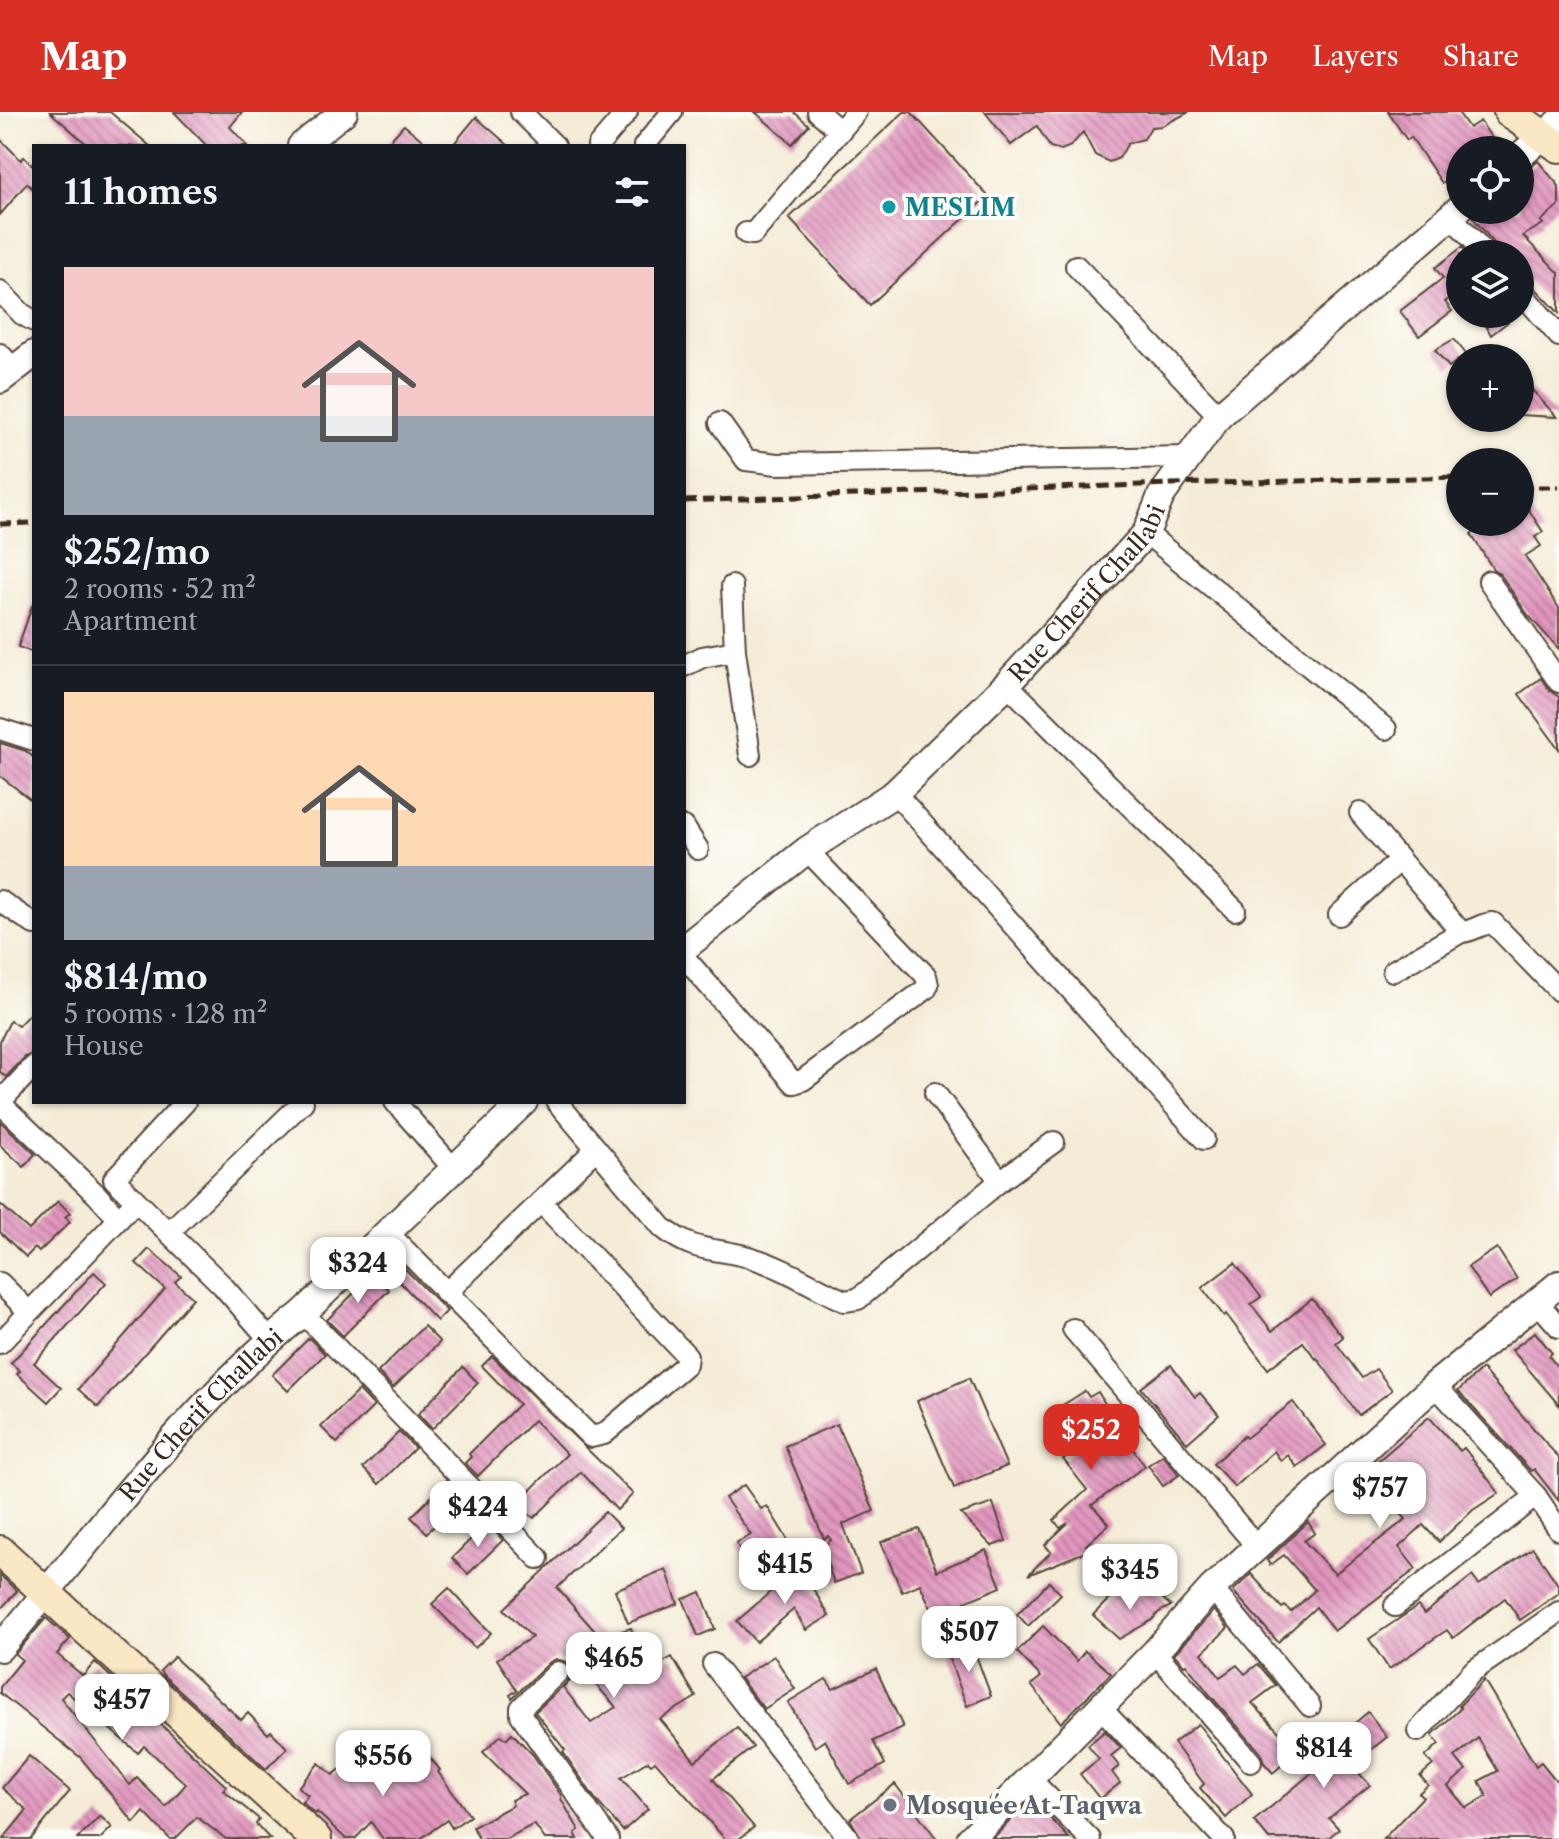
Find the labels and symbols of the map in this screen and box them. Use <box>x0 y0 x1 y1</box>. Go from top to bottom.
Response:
place label: MESLIM <box>905 193 1015 222</box>
marker: MESLIM <box>880 198 898 216</box>
street label: Rue Cherif Challabi <box>1002 500 1171 688</box>
pin: $324 <box>311 1237 405 1305</box>
street label: Rue Cherif Challabi <box>112 1322 288 1507</box>
pin: $252 <box>1044 1404 1138 1472</box>
pin: $757 <box>1333 1462 1427 1530</box>
pin: $424 <box>431 1481 525 1549</box>
pin: $415 <box>738 1538 832 1606</box>
pin: $345 <box>1083 1544 1177 1612</box>
pin: $507 <box>922 1606 1016 1674</box>
pin: $465 <box>567 1632 661 1700</box>
pin: $457 <box>75 1674 169 1742</box>
pin: $814 <box>1277 1722 1371 1790</box>
pin: $556 <box>336 1730 430 1798</box>
place label: Mosquée At-Taqwa <box>906 1791 1143 1820</box>
marker: Mosquée At-Taqwa <box>881 1796 899 1814</box>

